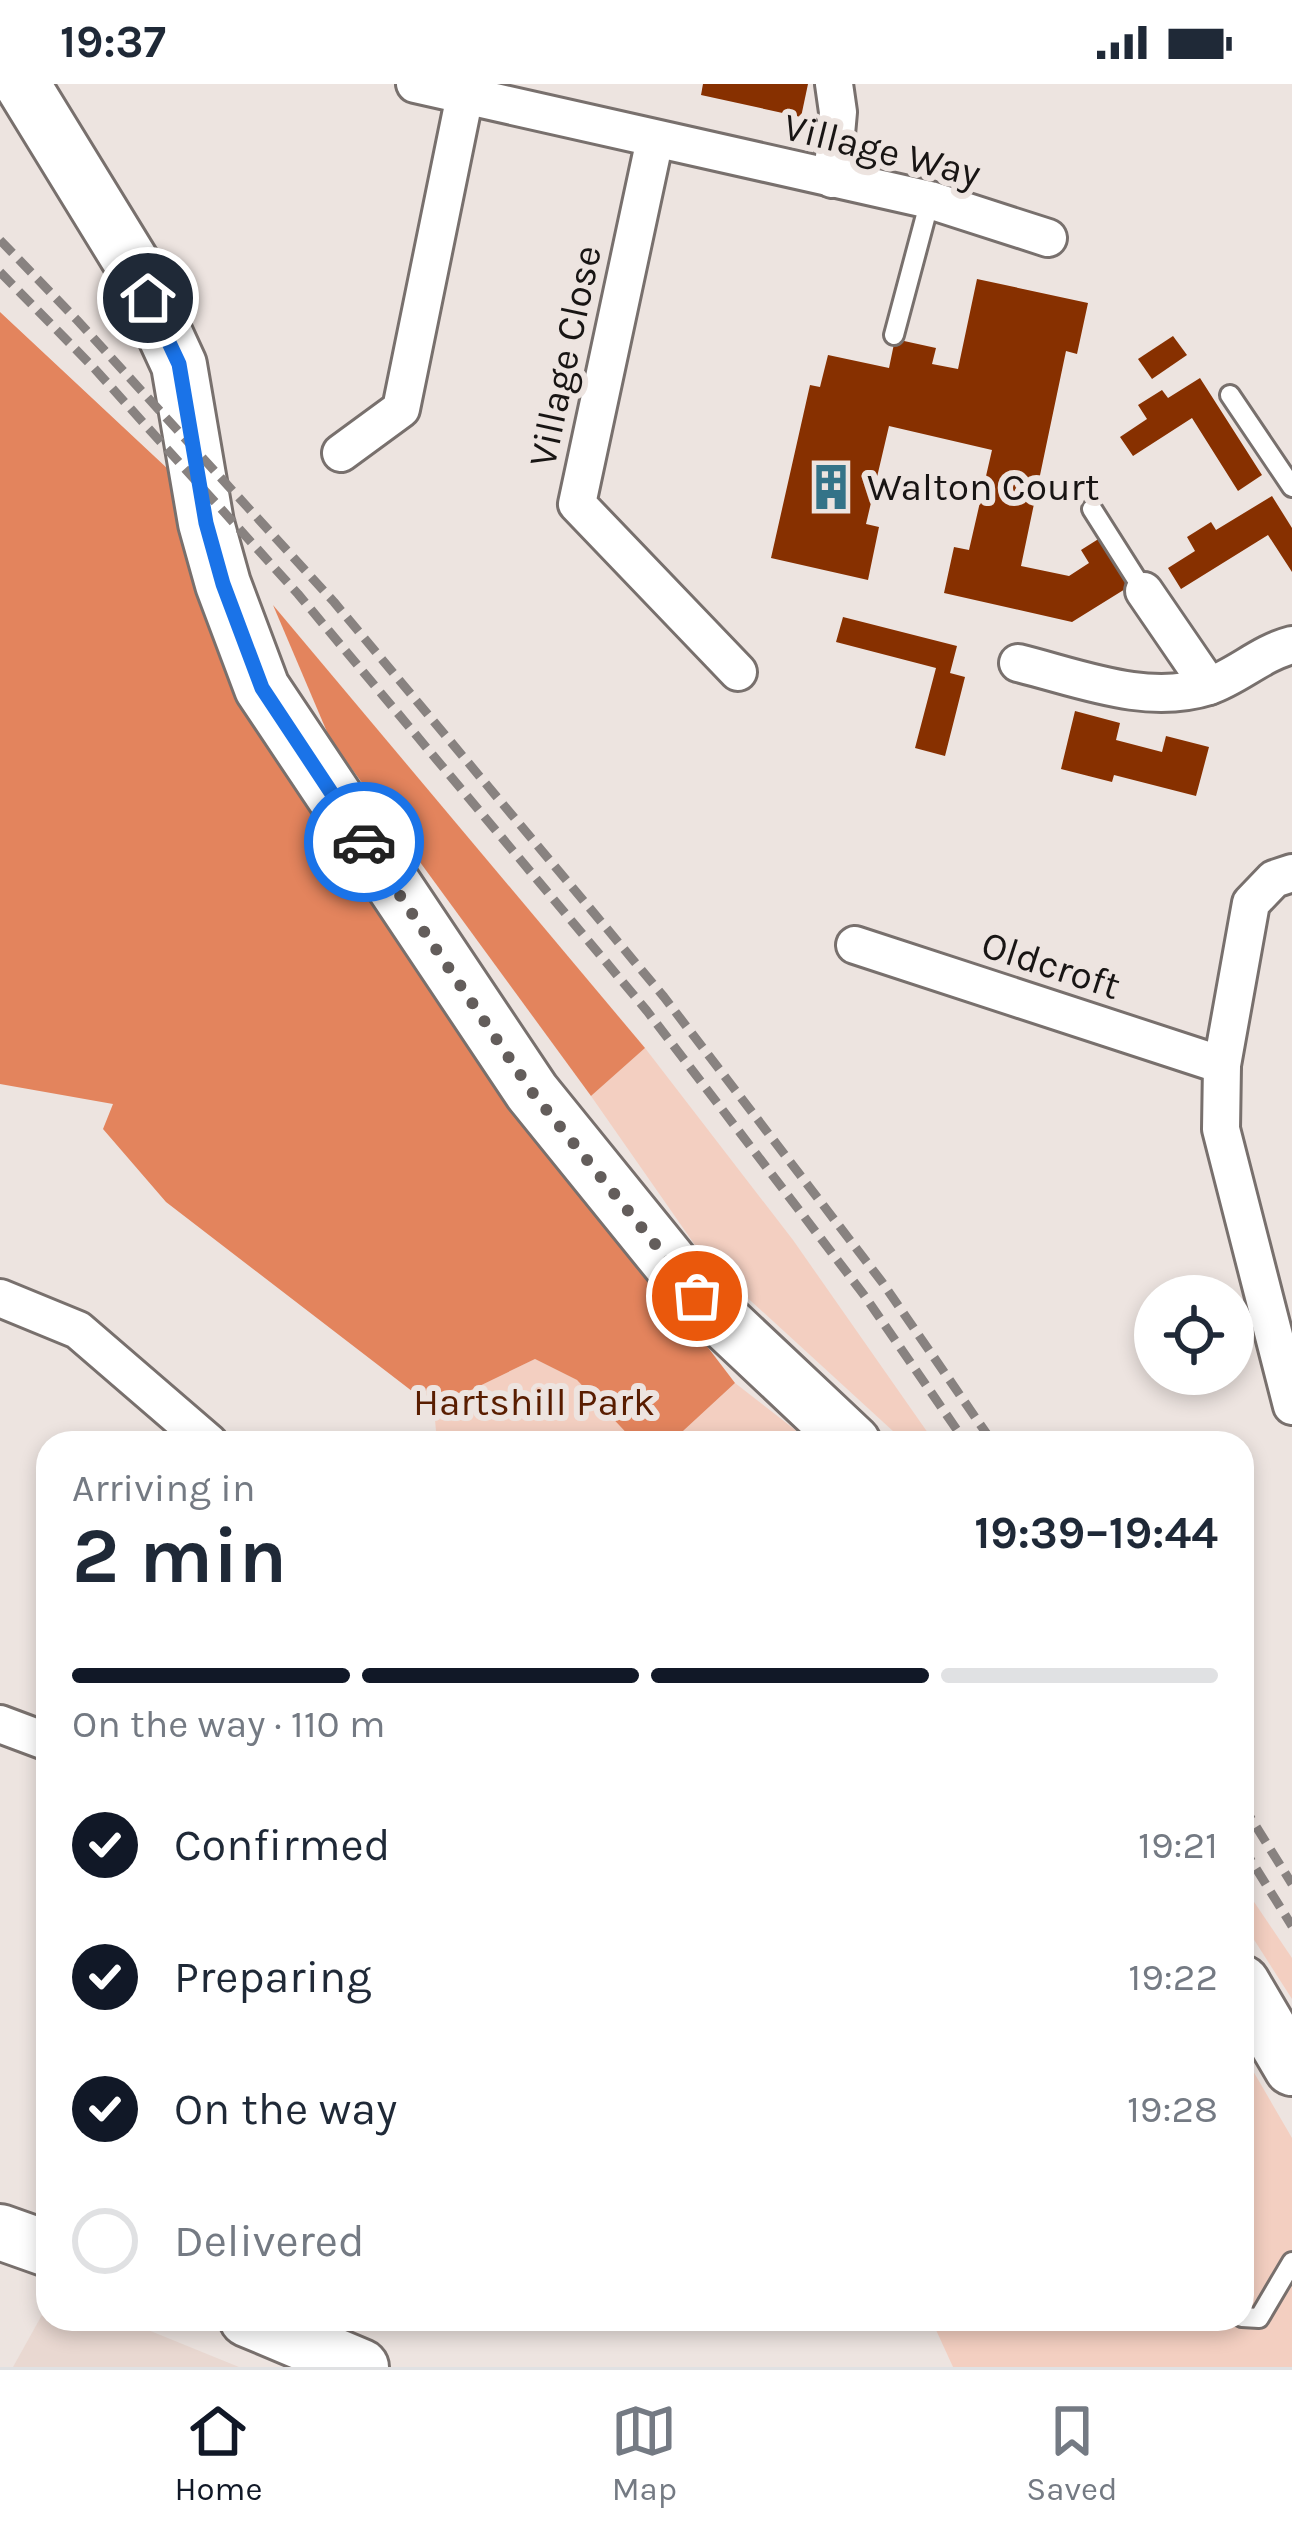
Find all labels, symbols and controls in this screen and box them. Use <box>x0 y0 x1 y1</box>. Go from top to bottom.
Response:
text: 19:37 <box>60 16 166 68</box>
street label: Village Way <box>779 103 985 197</box>
street label: Village Close <box>519 241 611 471</box>
pin <box>97 247 199 349</box>
icon: home <box>115 265 181 331</box>
building icon: Walton Court <box>806 462 856 512</box>
place label: Walton Court <box>867 464 1099 510</box>
courier <box>304 782 424 902</box>
icon: car <box>331 809 397 875</box>
street label: Oldcroft <box>976 921 1126 1009</box>
pin <box>646 1245 748 1347</box>
icon: bag <box>664 1263 730 1329</box>
map controls <box>1134 1275 1254 1395</box>
button: locate <box>1134 1275 1254 1395</box>
park label: Hartshill Park <box>413 1379 655 1425</box>
text: Arriving in <box>72 1465 255 1511</box>
text: 19:39–19:44 <box>974 1507 1218 1559</box>
text: 2 min <box>72 1510 287 1602</box>
text: On the way · 110 m <box>72 1701 386 1747</box>
icon: check <box>72 1812 138 1878</box>
text: Confirmed <box>174 1819 390 1871</box>
text: 19:21 <box>1138 1822 1218 1868</box>
icon: check <box>72 1944 138 2010</box>
text: Preparing <box>174 1951 372 2003</box>
text: 19:22 <box>1128 1954 1218 2000</box>
icon: check <box>72 2076 138 2142</box>
text: On the way <box>174 2083 397 2135</box>
text: 19:28 <box>1127 2086 1218 2132</box>
text: Delivered <box>174 2215 365 2267</box>
tab: Home <box>174 2398 262 2508</box>
tab: Map <box>611 2398 677 2508</box>
tab: Saved <box>1026 2398 1118 2508</box>

